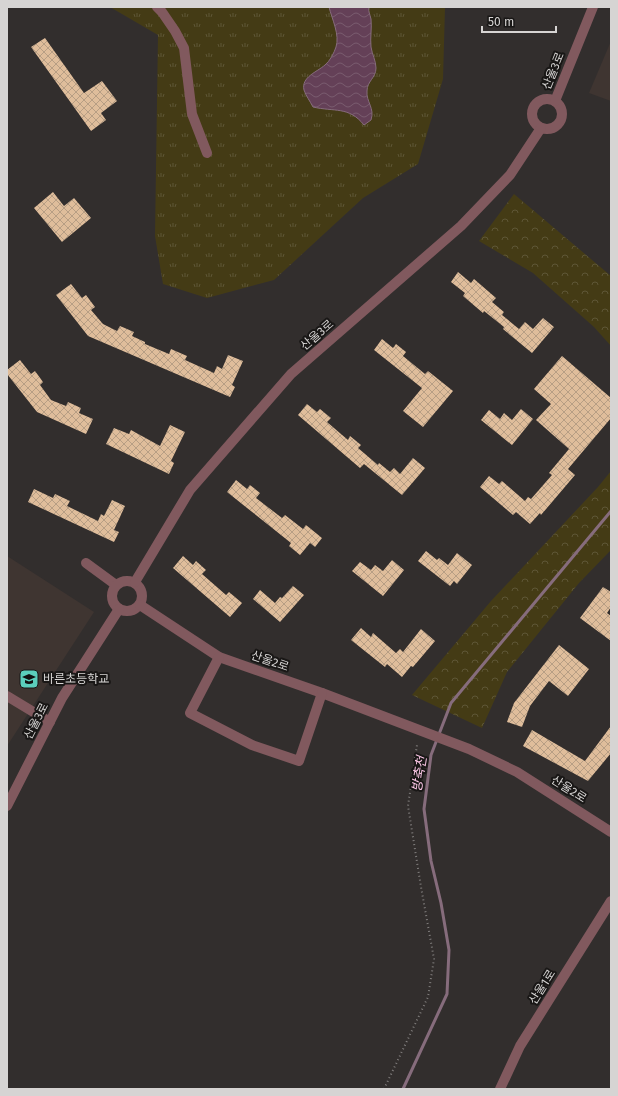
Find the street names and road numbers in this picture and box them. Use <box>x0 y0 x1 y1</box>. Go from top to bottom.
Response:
street label: 산울3로 <box>539 50 567 92</box>
street label: 산울3로 <box>298 317 336 353</box>
street label: 산울2로 <box>249 648 291 674</box>
street label: 산울3로 <box>21 700 51 742</box>
street label: 산울2로 <box>549 773 589 805</box>
street label: 산울1로 <box>526 967 558 1007</box>

